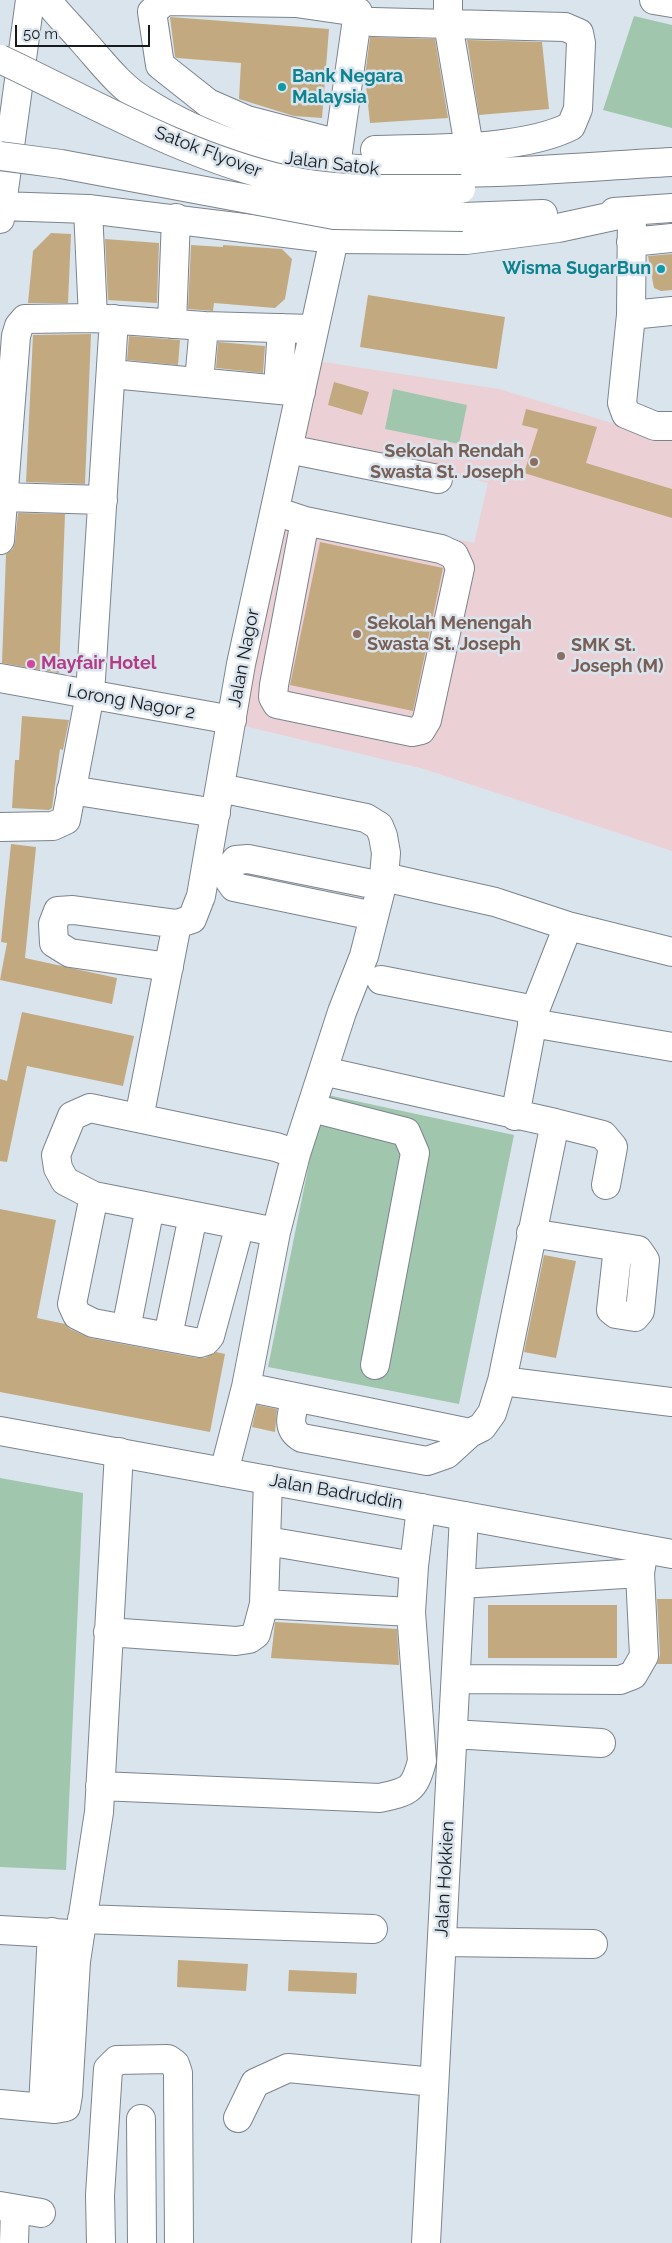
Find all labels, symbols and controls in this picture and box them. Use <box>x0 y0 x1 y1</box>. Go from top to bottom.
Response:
scale bar <box>18 15 152 47</box>
text: 50 m <box>23 25 58 43</box>
place label: Bank Negara Malaysia <box>292 66 403 108</box>
marker: Bank Negara Malaysia <box>276 81 288 93</box>
street label: Satok Flyover <box>152 122 264 182</box>
street label: Jalan Satok <box>284 147 380 181</box>
place label: Wisma SugarBun <box>502 258 651 280</box>
marker: Wisma SugarBun <box>655 263 667 275</box>
place label: Sekolah Rendah Swasta St. Joseph <box>370 441 524 484</box>
marker: Sekolah Rendah Swasta St. Joseph <box>528 456 540 468</box>
street label: Jalan Nagor <box>224 607 264 709</box>
place label: Sekolah Menengah Swasta St. Joseph <box>367 613 532 656</box>
marker: Sekolah Menengah Swasta St. Joseph <box>351 628 363 640</box>
place label: SMK St. Joseph (M) <box>571 635 664 678</box>
marker: SMK St. Joseph (M) <box>555 650 567 662</box>
place label: Mayfair Hotel <box>41 653 156 675</box>
marker: Mayfair Hotel <box>25 658 37 670</box>
street label: Lorong Nagor 2 <box>65 680 197 724</box>
street label: Jalan Badruddin <box>268 1470 404 1514</box>
street label: Jalan Hokkien <box>431 1821 459 1937</box>

